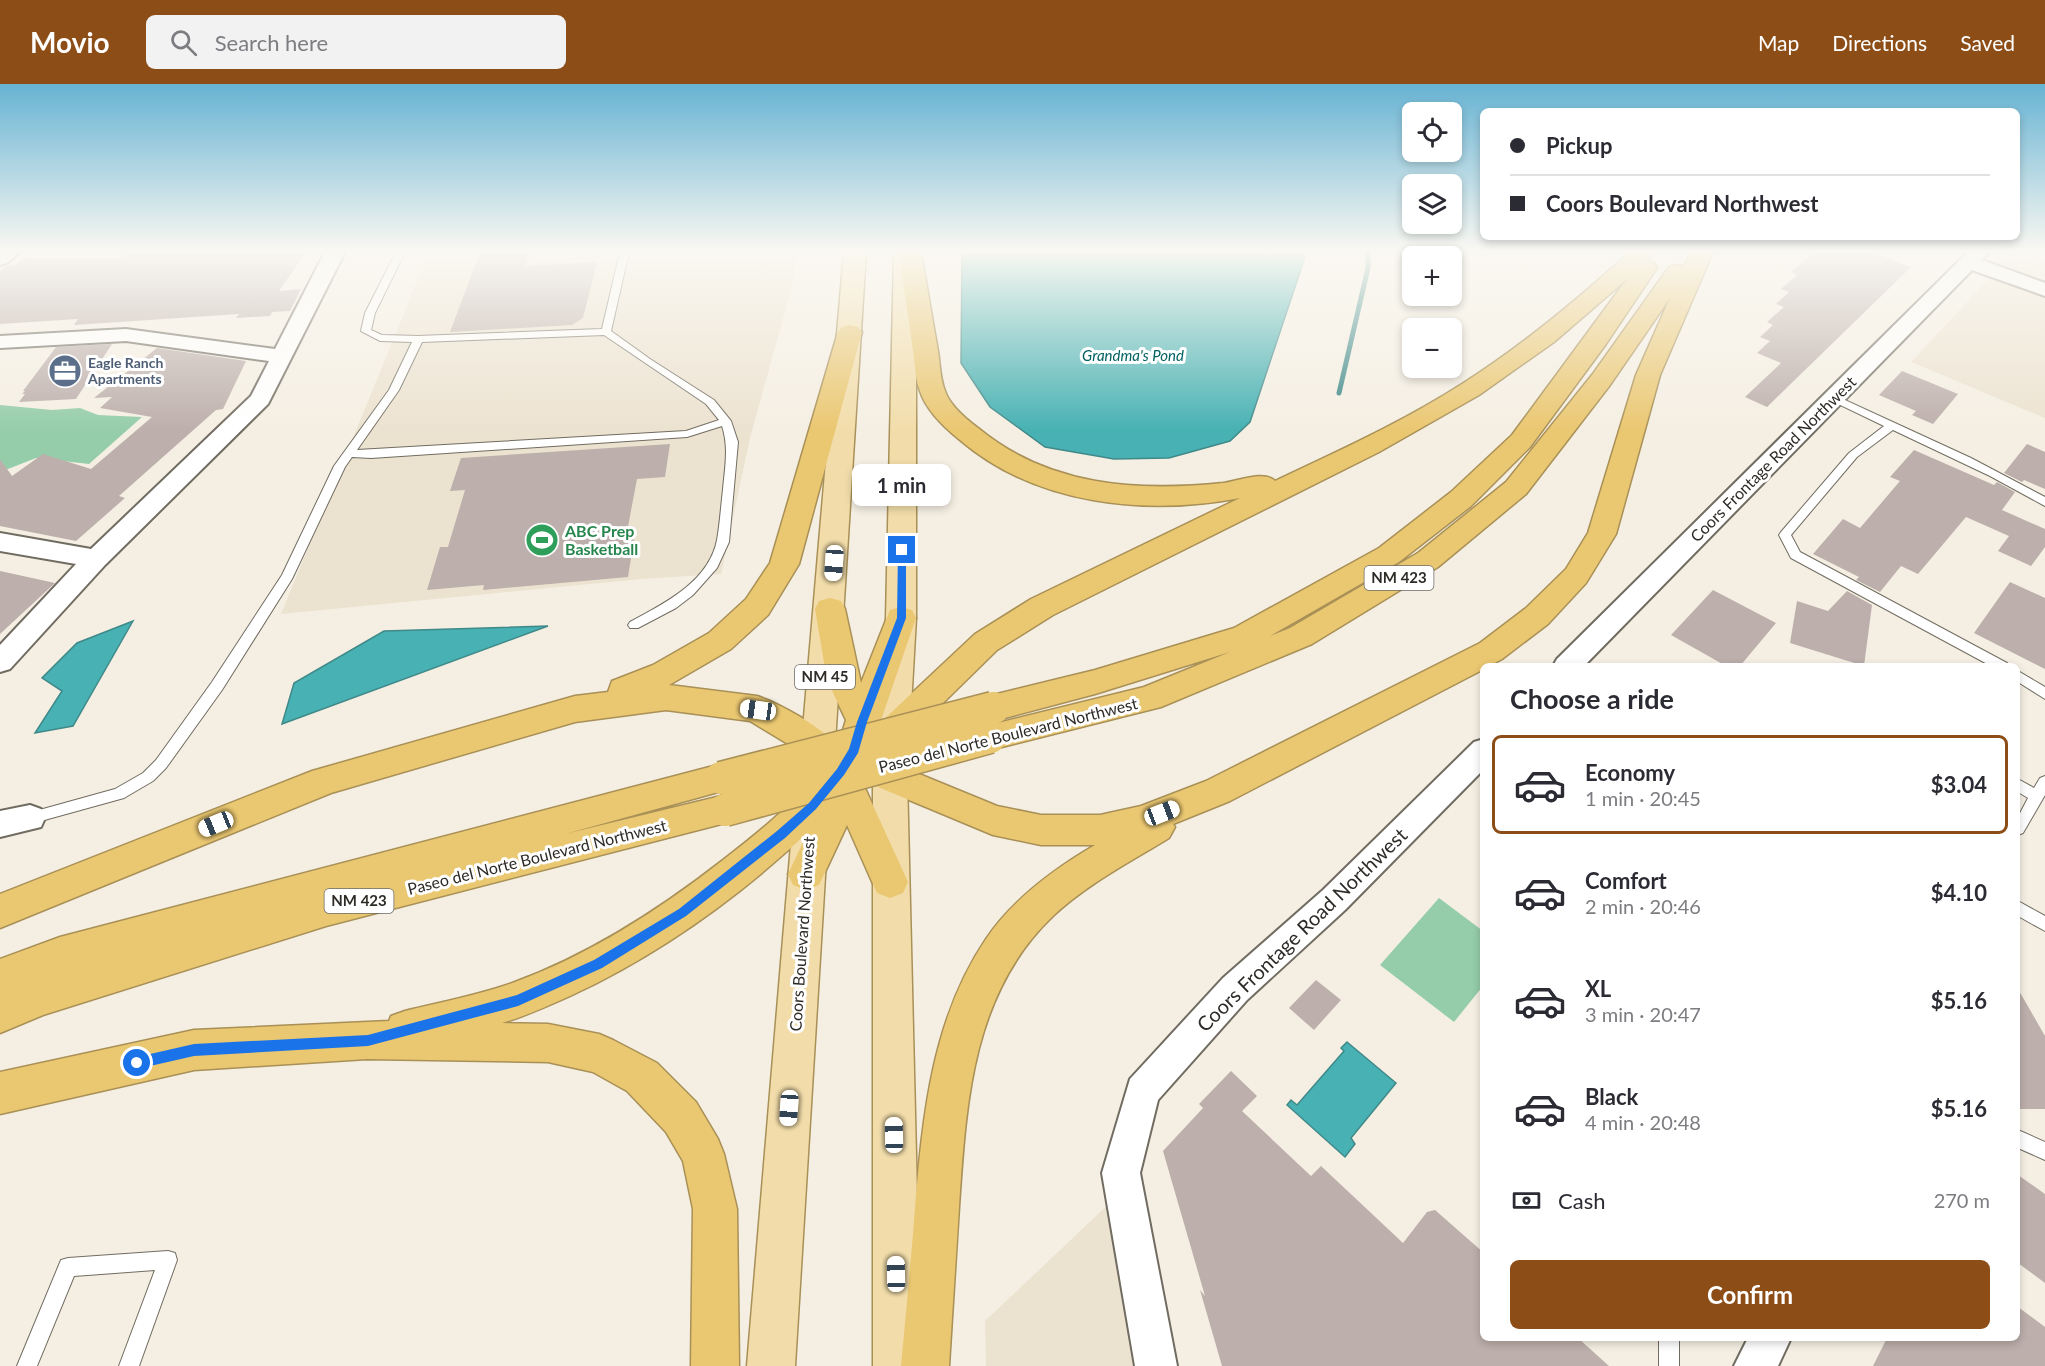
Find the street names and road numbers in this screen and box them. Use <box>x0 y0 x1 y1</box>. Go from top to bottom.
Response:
street label: Coors Frontage Road Northwest <box>1686 372 1860 545</box>
road number: NM 423 <box>1364 566 1434 590</box>
road number: NM 45 <box>795 665 855 689</box>
street label: Paseo del Norte Boulevard Northwest <box>876 693 1140 776</box>
street label: Paseo del Norte Boulevard Northwest <box>405 815 669 898</box>
street label: Coors Frontage Road Northwest <box>1191 822 1411 1036</box>
street label: Coors Boulevard Northwest <box>785 836 818 1032</box>
road number: NM 423 <box>324 889 394 913</box>

